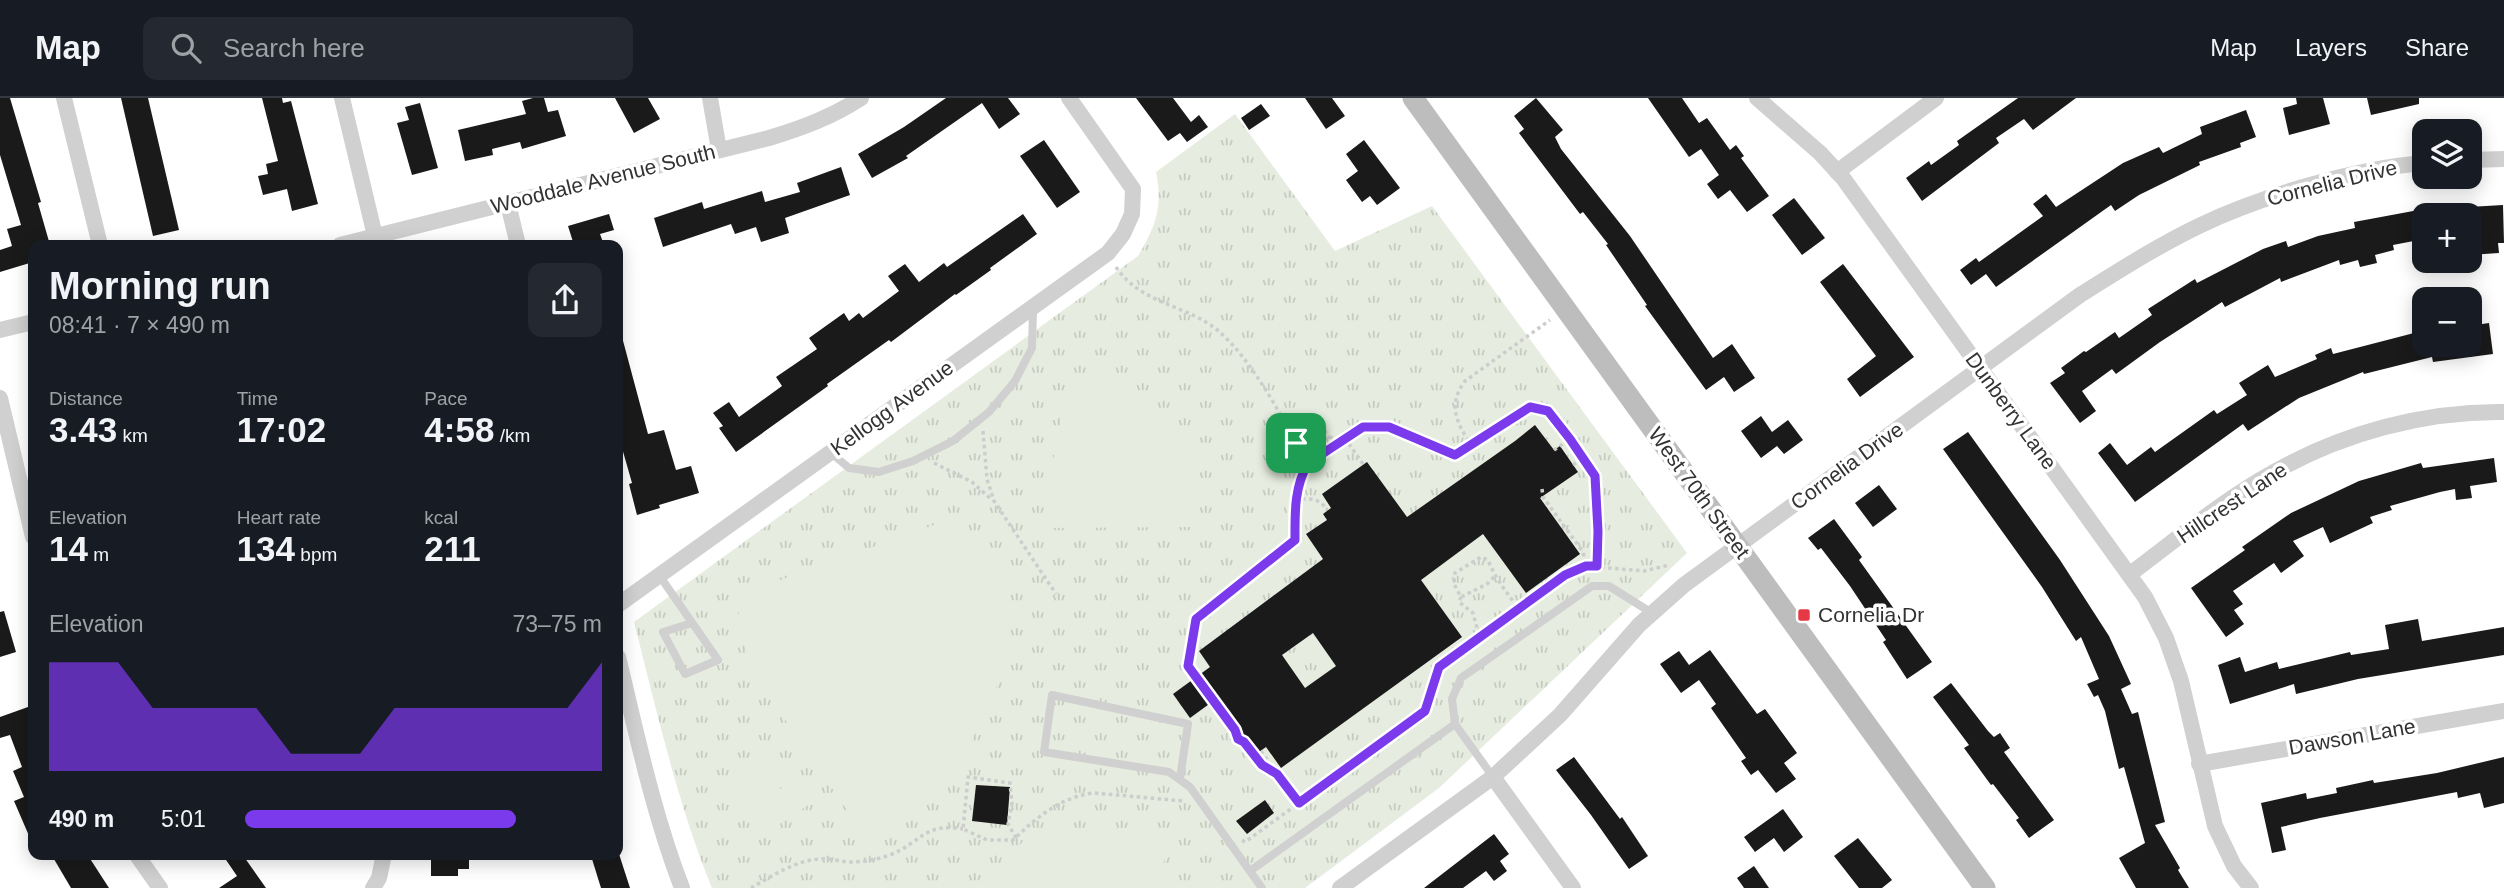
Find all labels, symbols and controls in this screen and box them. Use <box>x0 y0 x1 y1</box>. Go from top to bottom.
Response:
search box <box>143 17 633 80</box>
text: Map <box>35 29 101 66</box>
icon: search <box>167 29 205 67</box>
text: Search here <box>223 33 365 63</box>
text: Map <box>2210 34 2257 61</box>
text: Layers <box>2295 34 2367 61</box>
text: Share <box>2405 34 2469 61</box>
map controls <box>2412 119 2482 357</box>
button: layers <box>2412 119 2482 189</box>
street label: Wooddale Avenue South <box>488 139 717 218</box>
street label: Cornelia Drive <box>2265 155 2399 210</box>
button: + <box>2412 203 2482 273</box>
button: share <box>528 263 602 337</box>
text: Morning run <box>49 265 271 307</box>
button: − <box>2412 287 2482 357</box>
text: 08:41 · 7 × 490 m <box>49 312 230 338</box>
street label: Dunberry Lane <box>1961 348 2062 474</box>
street label: Kellogg Avenue <box>826 356 957 460</box>
text: Distance <box>49 388 123 409</box>
text: Time <box>237 388 278 409</box>
text: Pace <box>424 388 468 409</box>
text: 3.43 <box>49 410 117 449</box>
text: 17:02 <box>237 410 326 449</box>
text: 4:58 <box>424 410 494 449</box>
pin <box>1266 413 1326 473</box>
street label: Cornelia Drive <box>1786 417 1907 514</box>
street label: West 70th Street <box>1644 423 1755 563</box>
icon: arrive <box>1277 424 1315 462</box>
text: km <box>117 425 148 446</box>
text: /km <box>494 425 530 446</box>
street label: Hillcrest Lane <box>2173 457 2291 548</box>
text: Elevation <box>49 507 127 528</box>
text: Heart rate <box>237 507 321 528</box>
text: kcal <box>424 507 458 528</box>
text: 14 <box>49 529 88 568</box>
text: 134 <box>237 529 295 568</box>
text: 211 <box>424 529 481 568</box>
text: m <box>88 544 109 565</box>
text: bpm <box>295 544 337 565</box>
place label: Cornelia Dr <box>1818 603 1924 626</box>
marker: Cornelia Dr <box>1796 607 1812 623</box>
text: Elevation <box>49 611 144 637</box>
text: 73–75 m <box>512 611 602 637</box>
street label: Dawson Lane <box>2287 714 2417 759</box>
text: 490 m <box>49 806 114 832</box>
text: 5:01 <box>161 806 206 832</box>

